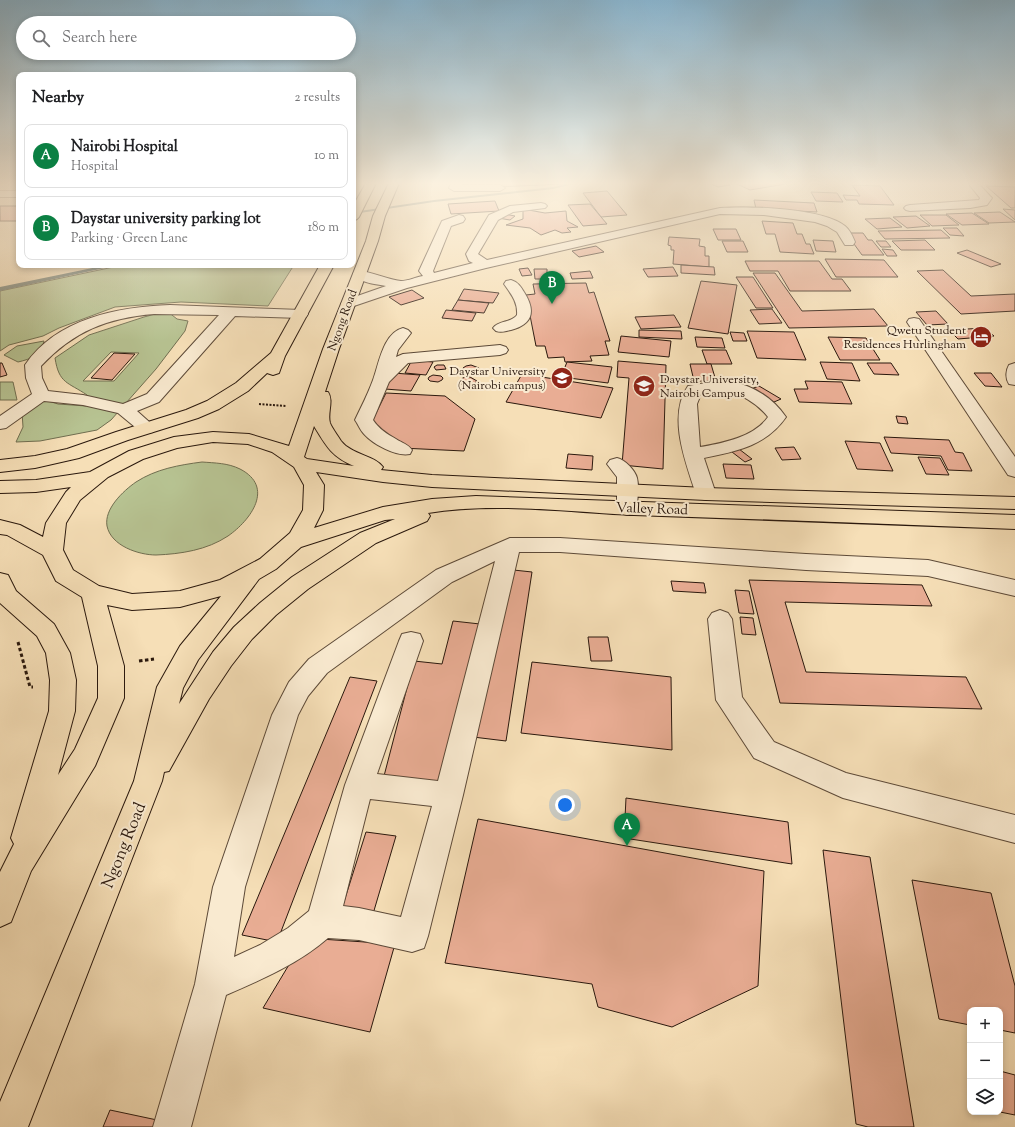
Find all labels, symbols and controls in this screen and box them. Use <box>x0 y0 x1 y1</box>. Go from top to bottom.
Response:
search box <box>16 16 356 60</box>
icon: search <box>30 27 52 49</box>
text: Search here <box>62 28 137 49</box>
text: Nearby <box>32 86 84 110</box>
text: 2 results <box>295 89 340 107</box>
text: Nairobi Hospital <box>71 137 178 158</box>
text: A <box>41 147 51 165</box>
text: 10 m <box>314 147 339 165</box>
text: Hospital <box>71 158 118 176</box>
text: Daystar university parking lot <box>71 209 261 230</box>
text: B <box>42 219 50 237</box>
text: 180 m <box>308 219 339 237</box>
text: Parking · Green Lane <box>71 230 188 248</box>
pin: B <box>539 271 565 304</box>
street label: Ngong Road <box>324 287 362 354</box>
place label: Qwetu Student Residences Hurlingham <box>844 322 966 354</box>
hotel icon: Qwetu Student Residences Hurlingham <box>968 324 994 350</box>
place label: Daystar University (Nairobi campus) <box>450 363 546 395</box>
school or university icon: Daystar University (Nairobi campus) <box>549 365 575 391</box>
place label: Daystar University, Nairobi Campus <box>660 371 759 403</box>
school or university icon: Daystar University, Nairobi Campus <box>631 373 657 399</box>
street label: Valley Road <box>615 499 689 521</box>
your location <box>555 795 575 815</box>
street label: Ngong Road <box>97 799 153 892</box>
pin: A <box>614 813 640 846</box>
map controls <box>967 1007 1003 1115</box>
button: + <box>967 1007 1003 1043</box>
button: − <box>967 1043 1003 1079</box>
button: layers <box>967 1079 1003 1115</box>

